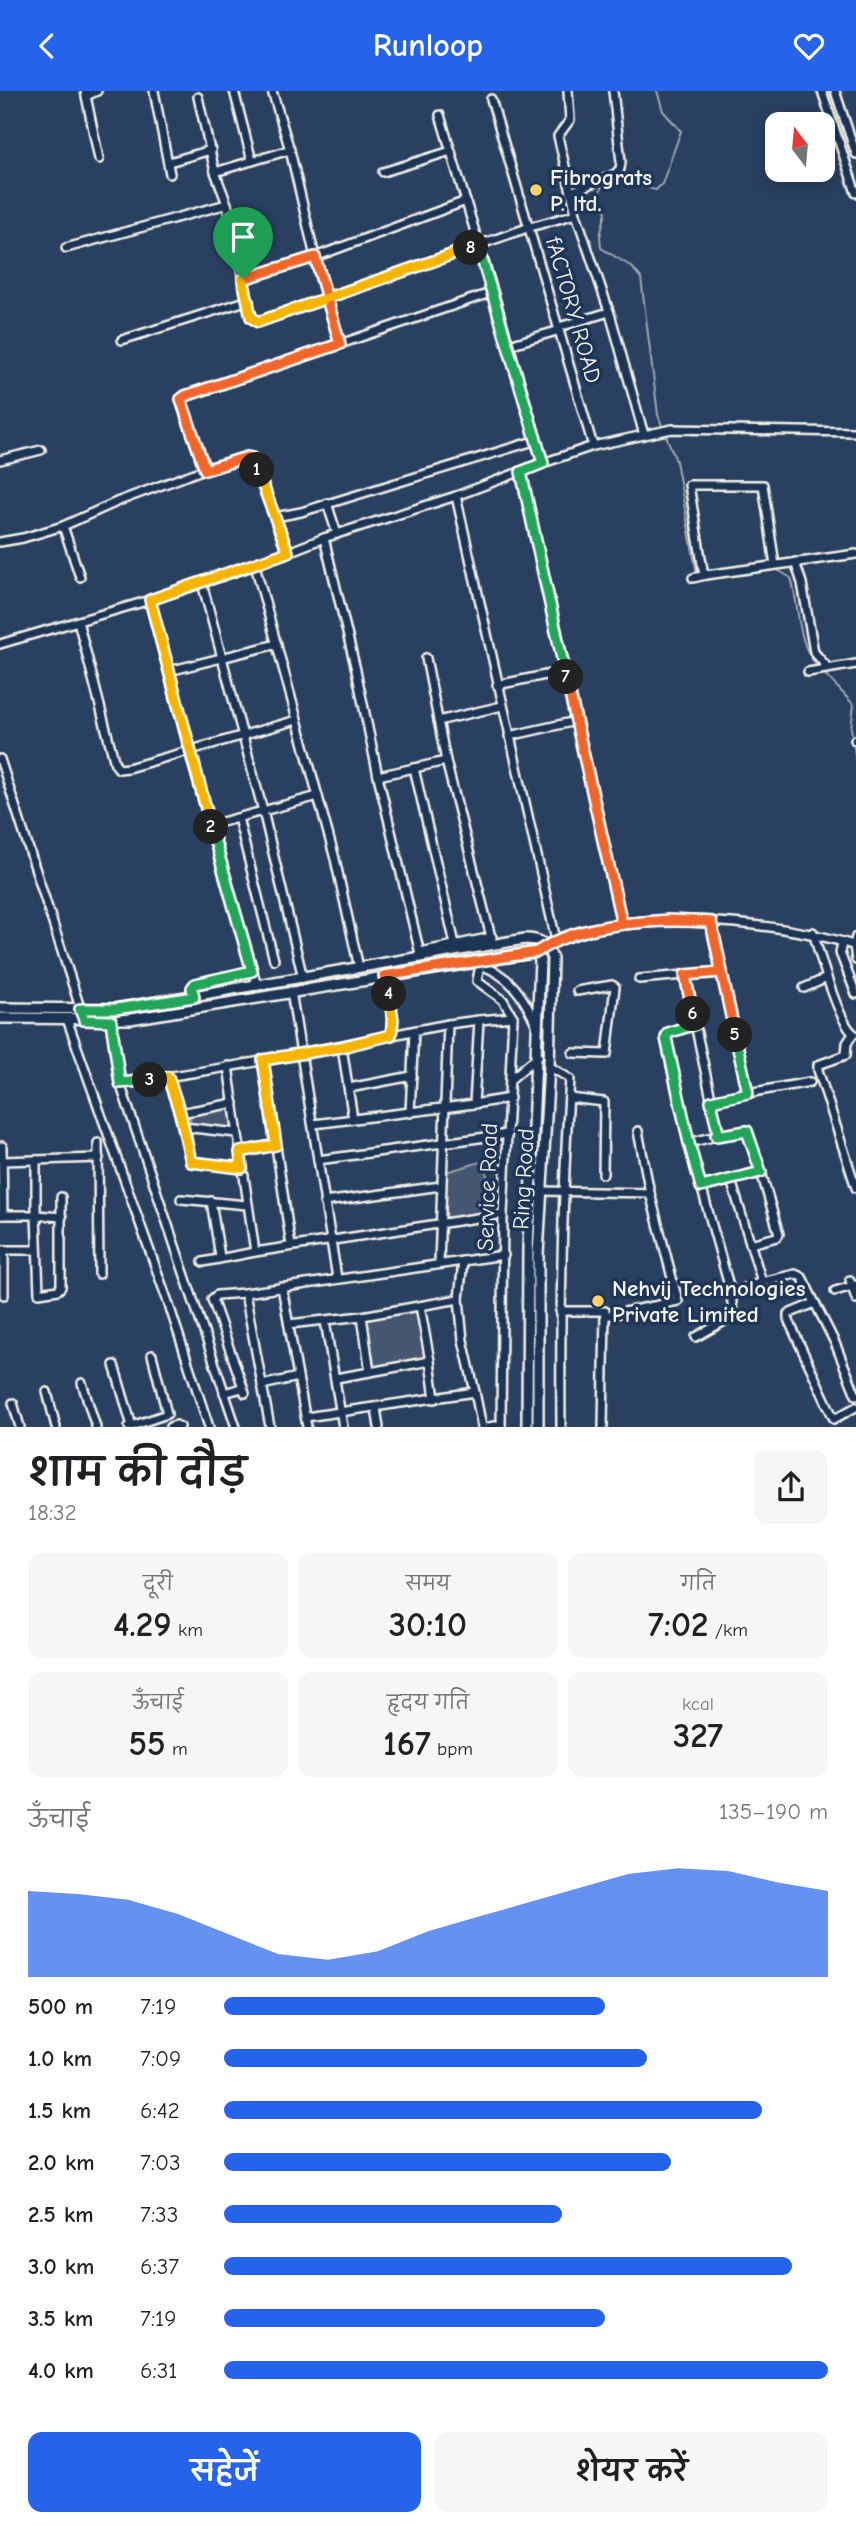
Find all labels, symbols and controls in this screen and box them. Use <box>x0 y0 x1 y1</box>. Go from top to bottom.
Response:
icon: back <box>28 27 66 65</box>
text: Runloop <box>373 27 483 64</box>
icon: heart <box>790 27 828 65</box>
north arrow <box>765 112 835 182</box>
map controls <box>765 112 835 182</box>
place label: Fibrograts P. ltd. <box>550 164 652 217</box>
marker: Fibrograts P. ltd. <box>528 182 544 198</box>
pin <box>213 207 273 279</box>
icon: arrive <box>224 218 262 256</box>
pin: 8 <box>454 231 489 265</box>
street label: fACTORY ROAD <box>539 233 607 386</box>
text: 8 <box>466 236 475 258</box>
pin: 1 <box>240 453 274 487</box>
text: 1 <box>253 458 260 480</box>
pin: 7 <box>548 659 584 695</box>
text: 7 <box>561 665 570 687</box>
pin: 2 <box>194 809 228 845</box>
text: 2 <box>206 815 215 837</box>
pin: 4 <box>372 977 406 1011</box>
text: 4 <box>384 982 393 1004</box>
pin: 6 <box>676 997 710 1031</box>
text: 6 <box>688 1002 697 1024</box>
pin: 5 <box>718 1017 752 1053</box>
text: 5 <box>729 1023 740 1045</box>
pin: 3 <box>132 1063 168 1097</box>
text: 3 <box>145 1068 154 1090</box>
street label: Service Road <box>472 1123 503 1252</box>
street label: Ring Road <box>507 1128 540 1230</box>
place label: Nehvij Technologies Private Limited <box>612 1275 806 1328</box>
marker: Nehvij Technologies Private Limited <box>590 1293 606 1309</box>
button: share <box>754 1450 828 1524</box>
text: शाम की दौड़ <box>28 1451 247 1495</box>
text: 18:32 <box>28 1499 77 1526</box>
text: दूरी <box>143 1573 173 1595</box>
text: समय <box>405 1573 451 1595</box>
text: गति <box>681 1573 715 1595</box>
text: 4.29 <box>113 1604 172 1645</box>
text: 30:10 <box>389 1604 467 1645</box>
text: 7:02 <box>648 1604 708 1645</box>
text: km <box>172 1619 203 1641</box>
text: /km <box>708 1619 748 1641</box>
text: ऊँचाई <box>133 1692 183 1714</box>
text: हृदय गति <box>387 1692 469 1714</box>
text: kcal <box>682 1693 714 1715</box>
text: 327 <box>673 1715 723 1756</box>
text: 55 <box>128 1723 166 1764</box>
text: 167 <box>383 1723 431 1764</box>
text: m <box>166 1738 188 1760</box>
text: bpm <box>431 1738 473 1760</box>
text: 135–190 m <box>719 1798 828 1825</box>
text: ऊँचाई <box>28 1806 90 1833</box>
text: 500 m <box>28 1993 93 2020</box>
text: 7:19 <box>140 1993 176 2020</box>
text: 1.0 km <box>28 2045 92 2072</box>
text: 7:09 <box>140 2045 181 2072</box>
text: 1.5 km <box>28 2097 91 2124</box>
text: 6:42 <box>140 2097 180 2124</box>
text: 2.0 km <box>28 2149 94 2176</box>
text: 7:03 <box>140 2149 181 2176</box>
text: 2.5 km <box>28 2201 94 2228</box>
text: 7:33 <box>140 2201 178 2228</box>
text: 3.0 km <box>28 2253 94 2280</box>
text: 6:37 <box>140 2253 179 2280</box>
text: 3.5 km <box>28 2305 93 2332</box>
text: 7:19 <box>140 2305 176 2332</box>
text: 4.0 km <box>28 2357 94 2384</box>
text: 6:31 <box>140 2357 177 2384</box>
button: सहेजें <box>28 2432 421 2512</box>
button: शेयर करें <box>435 2432 828 2512</box>

